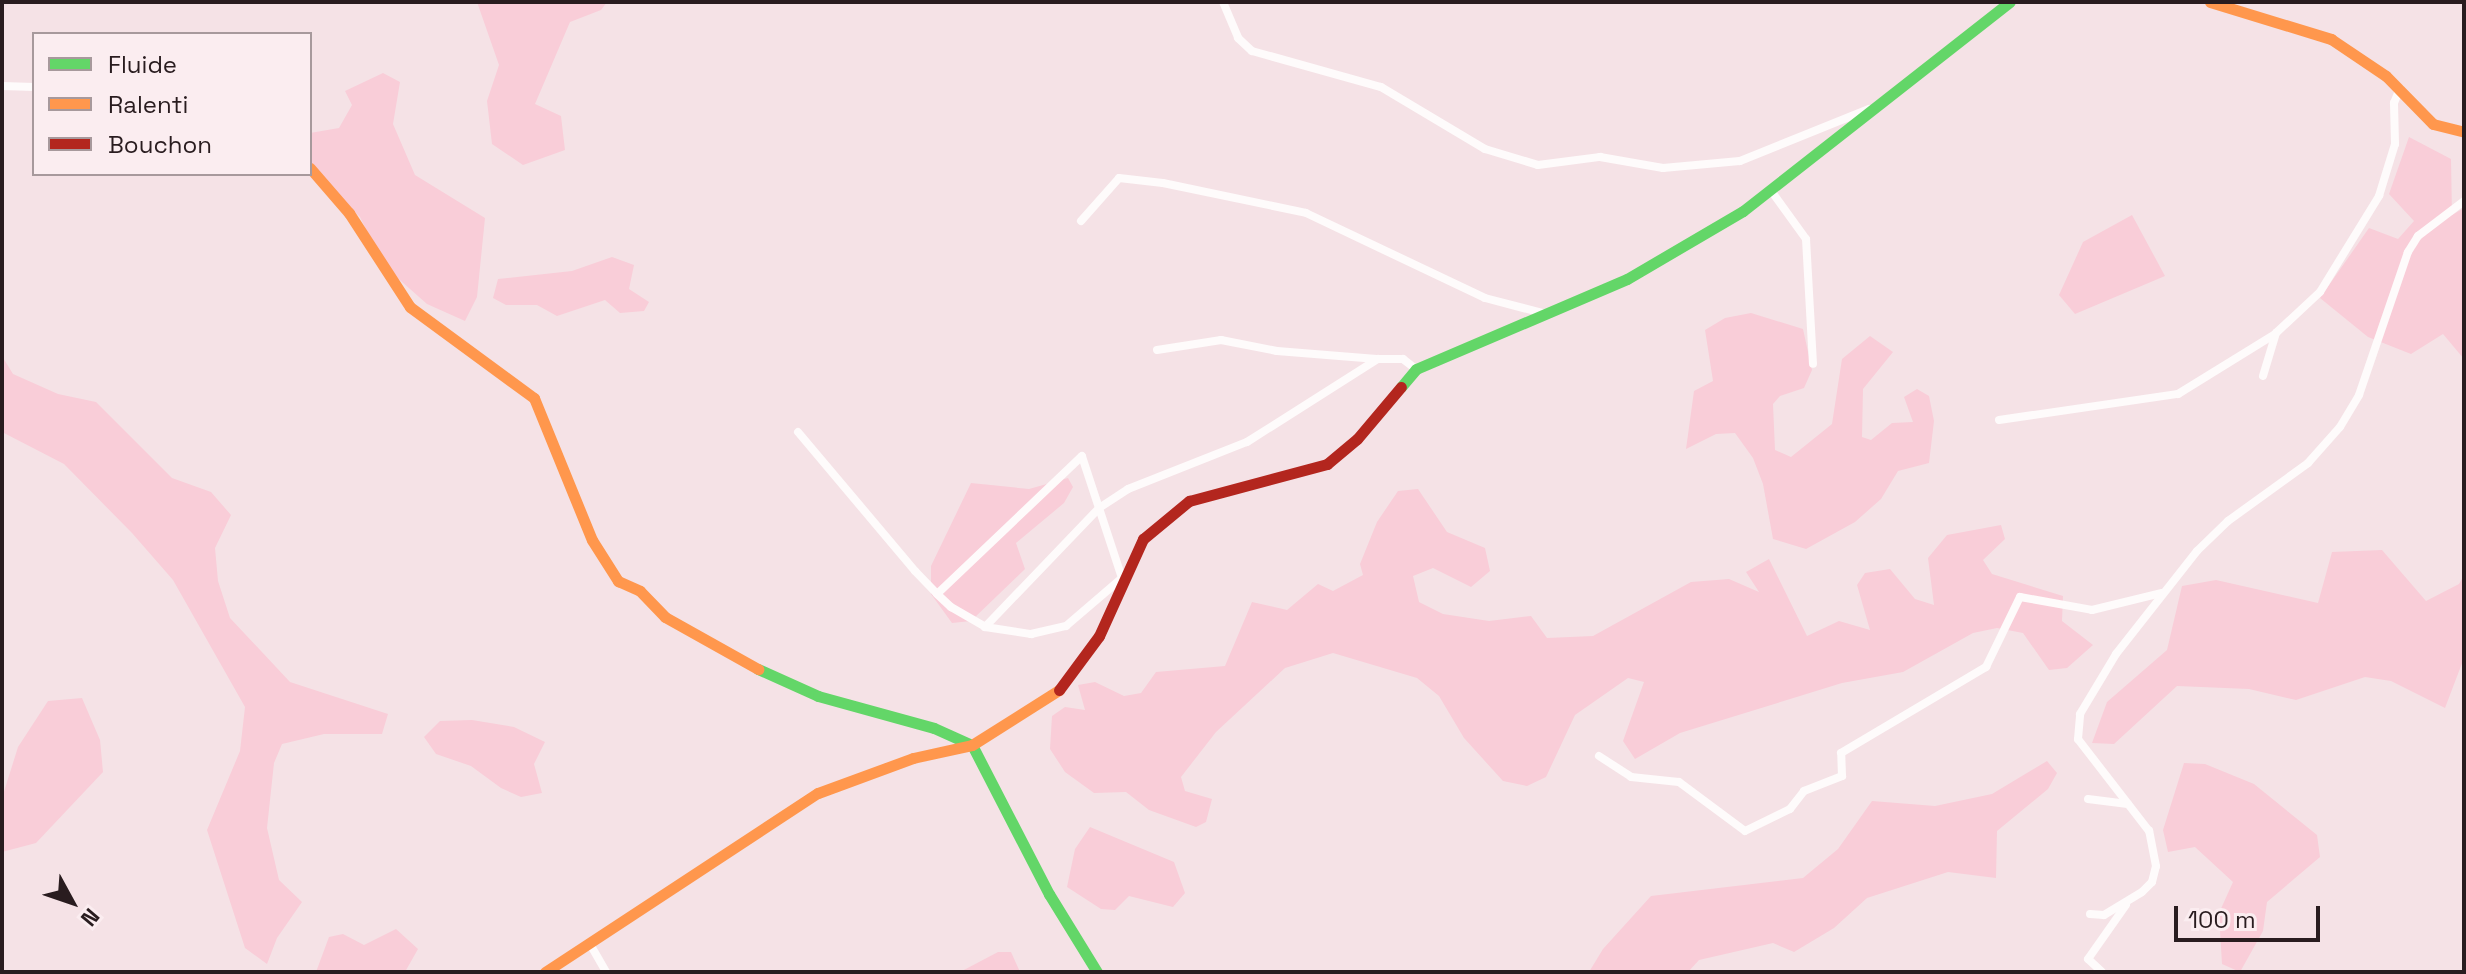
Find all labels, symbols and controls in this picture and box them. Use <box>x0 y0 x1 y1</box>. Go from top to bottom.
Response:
legend <box>32 32 312 176</box>
text: Fluide <box>108 49 177 80</box>
text: Ralenti <box>108 89 188 120</box>
text: Bouchon <box>108 129 212 160</box>
north arrow <box>32 862 112 942</box>
scale bar <box>2178 890 2324 940</box>
text: N <box>75 903 106 932</box>
text: 100 m <box>2188 904 2256 935</box>

